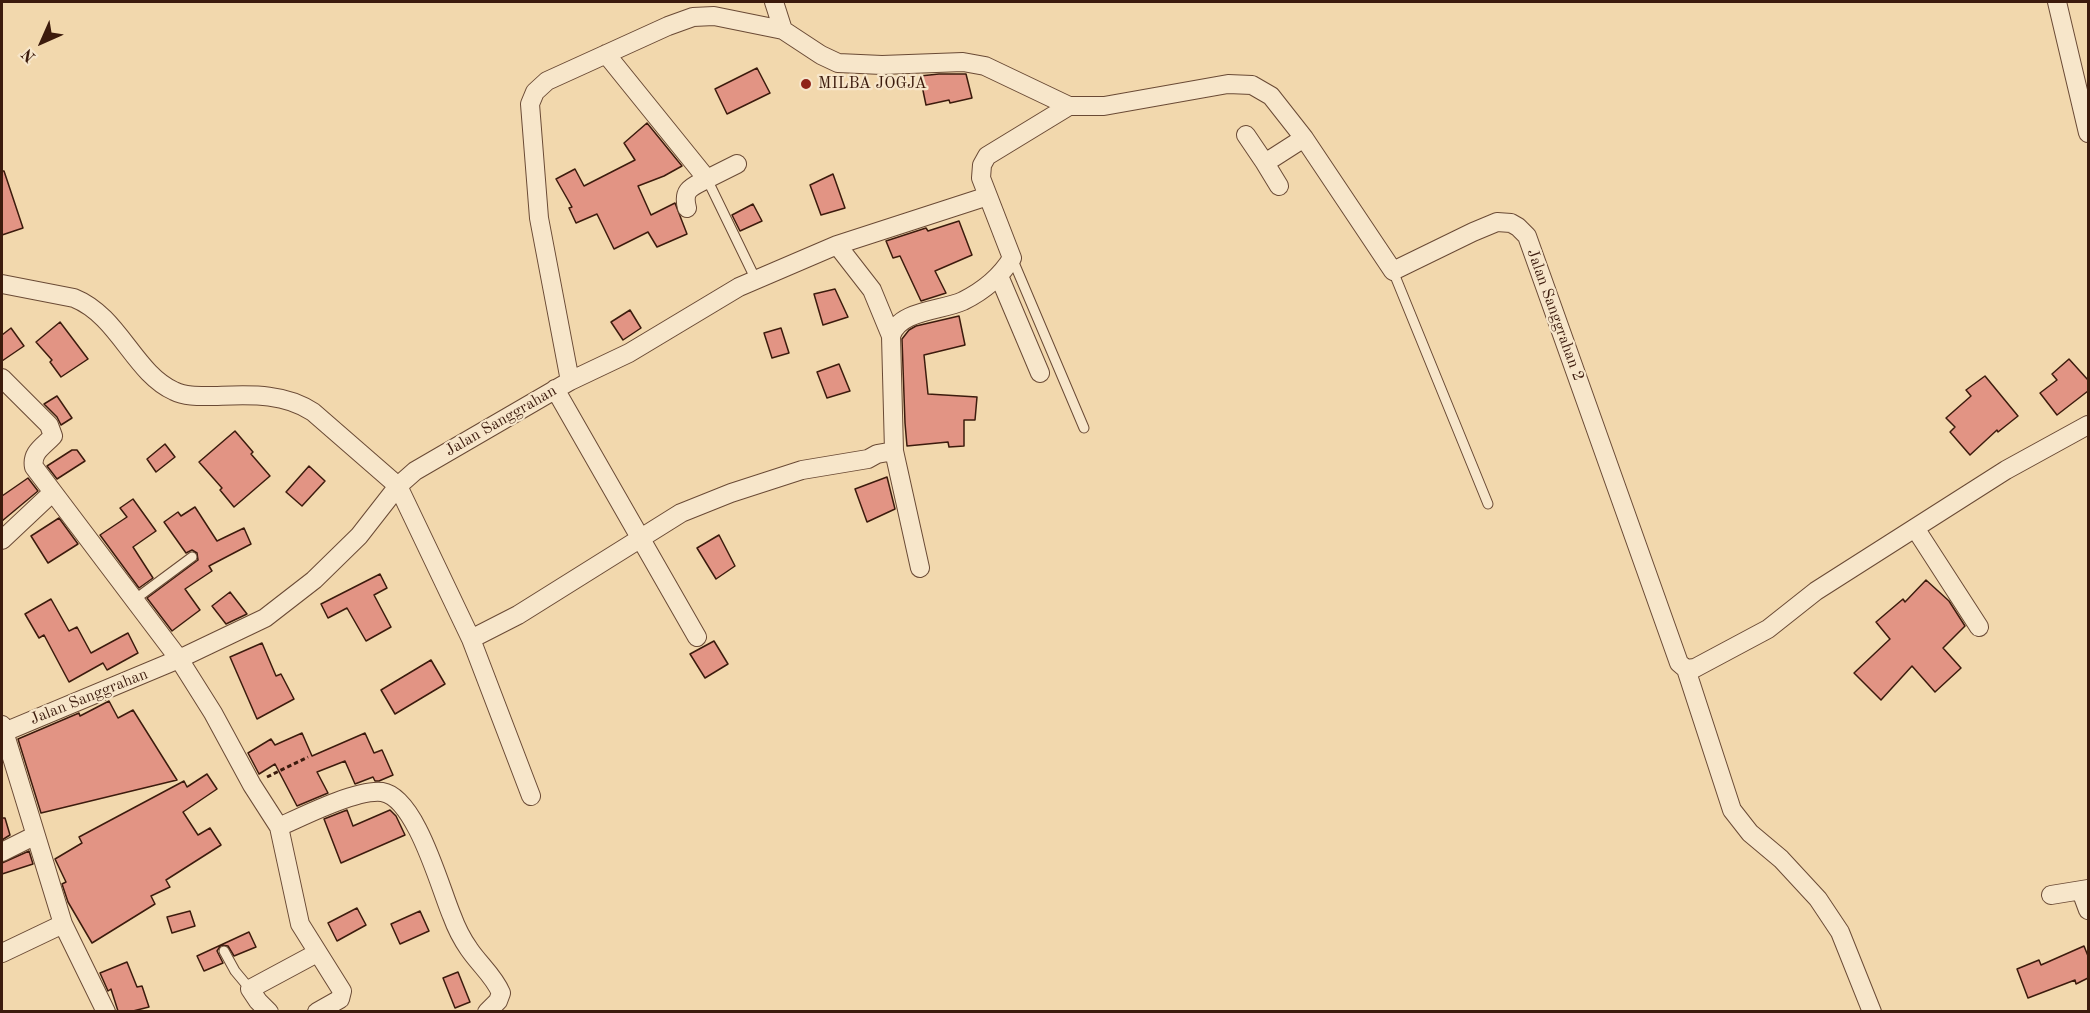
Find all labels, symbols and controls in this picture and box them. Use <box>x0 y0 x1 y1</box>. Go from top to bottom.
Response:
north arrow <box>12 12 72 72</box>
text: N <box>19 45 39 65</box>
place label: MILBA JOGJA <box>818 74 927 94</box>
marker: MILBA JOGJA <box>799 77 813 91</box>
street label: Jalan Sanggrahan 2 <box>1522 246 1588 384</box>
street label: Jalan Sanggrahan <box>442 381 560 461</box>
street label: Jalan Sanggrahan <box>27 665 151 729</box>

